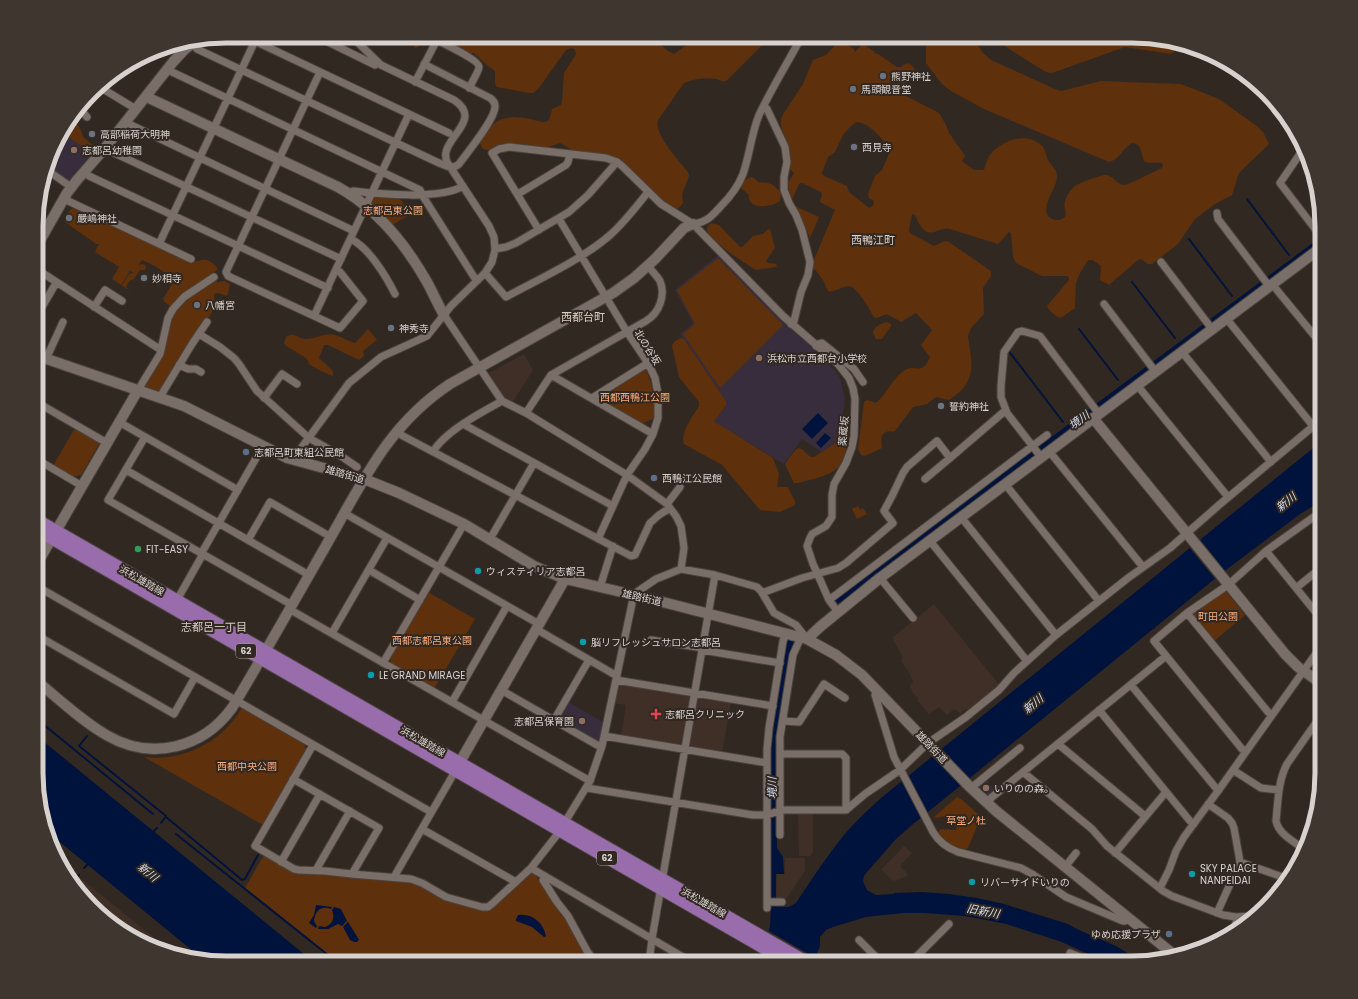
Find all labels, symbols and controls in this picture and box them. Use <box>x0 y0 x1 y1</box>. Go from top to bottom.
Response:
place label: 熊野神社 <box>891 69 931 84</box>
marker: 熊野神社 <box>878 71 888 81</box>
place label: 馬頭観音堂 <box>861 82 911 97</box>
marker: 馬頭観音堂 <box>848 84 858 94</box>
place label: 高部稲荷大明神 <box>100 127 170 142</box>
marker: 高部稲荷大明神 <box>87 129 97 139</box>
place label: 西見寺 <box>862 140 892 155</box>
marker: 西見寺 <box>849 142 859 152</box>
place label: 志都呂幼稚園 <box>82 143 142 158</box>
marker: 志都呂幼稚園 <box>69 145 79 155</box>
park label: 志都呂東公園 <box>363 203 423 218</box>
place label: 嚴嶋神社 <box>77 211 117 226</box>
marker: 嚴嶋神社 <box>64 213 74 223</box>
district label: 西鴨江町 <box>851 232 895 248</box>
place label: 妙相寺 <box>152 271 182 286</box>
marker: 妙相寺 <box>139 273 149 283</box>
place label: 八幡宮 <box>205 298 235 313</box>
marker: 八幡宮 <box>192 300 202 310</box>
district label: 西都台町 <box>561 309 605 325</box>
place label: 神秀寺 <box>399 321 429 336</box>
marker: 神秀寺 <box>386 323 396 333</box>
street label: 北の谷坂 <box>631 326 665 368</box>
place label: 浜松市立西都台小学校 <box>767 351 867 366</box>
marker: 浜松市立西都台小学校 <box>754 353 764 363</box>
park label: 西都西鴨江公園 <box>600 390 670 405</box>
place label: 誓約神社 <box>949 399 989 414</box>
marker: 誓約神社 <box>936 401 946 411</box>
water label: 境川 <box>1065 406 1093 433</box>
street label: 薬蔵坂 <box>835 415 852 447</box>
place label: 志都呂町東組公民館 <box>254 445 344 460</box>
marker: 志都呂町東組公民館 <box>241 447 251 457</box>
street label: 雄踏街道 <box>324 462 366 487</box>
place label: 西鴨江公民館 <box>662 471 722 486</box>
marker: 西鴨江公民館 <box>649 473 659 483</box>
water label: 新川 <box>1272 488 1300 515</box>
place label: FIT-EASY <box>146 542 188 557</box>
marker: FIT-EASY <box>133 544 143 554</box>
street label: 浜松雄踏線 <box>116 561 167 599</box>
place label: ウィスティリア志都呂 <box>486 564 585 579</box>
marker: ウィスティリア志都呂 <box>473 566 483 576</box>
street label: 雄踏街道 <box>621 586 663 609</box>
park label: 町田公園 <box>1198 609 1238 624</box>
district label: 志都呂一丁目 <box>181 619 247 635</box>
park label: 西都志都呂東公園 <box>392 633 472 648</box>
place label: 脳リフレッシュサロン志都呂 <box>591 635 721 650</box>
marker: 脳リフレッシュサロン志都呂 <box>578 637 588 647</box>
road number: 62 <box>236 644 256 658</box>
place label: LE GRAND MIRAGE <box>379 668 465 683</box>
marker: LE GRAND MIRAGE <box>366 670 376 680</box>
water label: 新川 <box>1019 690 1047 717</box>
place label: 志都呂クリニック <box>665 707 745 722</box>
marker: 志都呂クリニック <box>650 708 662 720</box>
place label: 志都呂保育園 <box>514 714 574 729</box>
marker: 志都呂保育園 <box>577 716 587 726</box>
street label: 浜松雄踏線 <box>397 722 448 760</box>
street label: 雄踏街道 <box>912 728 951 767</box>
park label: 西都中央公園 <box>217 759 277 774</box>
water label: 境川 <box>764 776 780 799</box>
place label: いりのの森。 <box>994 781 1054 796</box>
marker: いりのの森。 <box>981 783 991 793</box>
park label: 草堂ノ杜 <box>946 813 986 828</box>
road number: 62 <box>597 851 617 865</box>
water label: 新川 <box>134 859 162 886</box>
place label: SKY PALACE NANPEIDAI <box>1200 861 1257 888</box>
marker: SKY PALACE NANPEIDAI <box>1187 869 1197 879</box>
place label: リバーサイドいりの <box>980 875 1070 890</box>
marker: リバーサイドいりの <box>967 877 977 887</box>
street label: 浜松雄踏線 <box>678 883 729 921</box>
water label: 旧新川 <box>965 900 1002 922</box>
place label: ゆめ応援プラザ <box>1091 927 1161 942</box>
marker: ゆめ応援プラザ <box>1164 929 1174 939</box>

